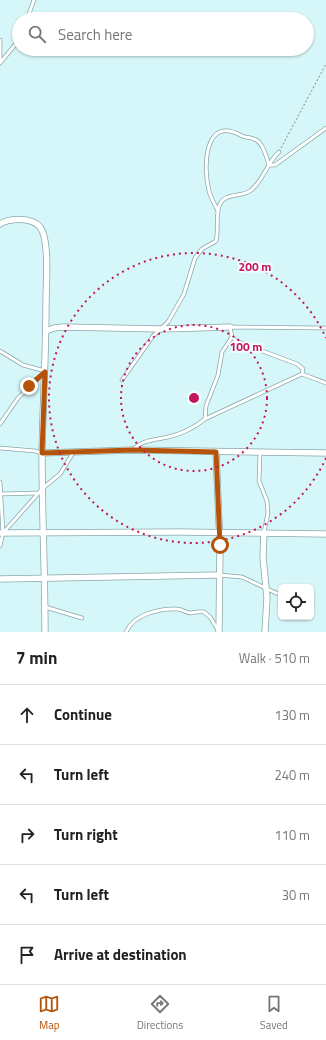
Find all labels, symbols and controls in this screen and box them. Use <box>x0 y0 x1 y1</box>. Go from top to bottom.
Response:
search box <box>12 12 314 56</box>
icon: search <box>26 23 48 45</box>
text: Search here <box>58 23 132 46</box>
text: 200 m <box>239 257 271 276</box>
text: 100 m <box>230 337 262 356</box>
route end <box>20 377 38 395</box>
centre of rings <box>187 391 201 405</box>
route start <box>211 536 229 554</box>
map controls <box>278 584 314 620</box>
button: locate <box>278 584 314 620</box>
text: 7 min <box>16 645 57 671</box>
text: Walk · 510 m <box>239 648 310 668</box>
text: Continue <box>54 703 112 726</box>
icon: ahead <box>16 704 38 726</box>
text: 130 m <box>274 705 310 725</box>
text: Turn left <box>54 763 109 786</box>
icon: left <box>16 764 38 786</box>
text: 240 m <box>274 765 310 785</box>
text: Turn right <box>54 823 118 846</box>
icon: right <box>16 824 38 846</box>
text: 110 m <box>274 825 310 845</box>
text: Turn left <box>54 883 109 906</box>
icon: left <box>16 884 38 906</box>
text: 30 m <box>282 885 310 905</box>
text: Arrive at destination <box>54 943 187 966</box>
icon: arrive <box>16 944 38 966</box>
tab: Map <box>38 993 60 1033</box>
tab: Directions <box>137 993 183 1033</box>
tab: Saved <box>260 993 288 1033</box>

